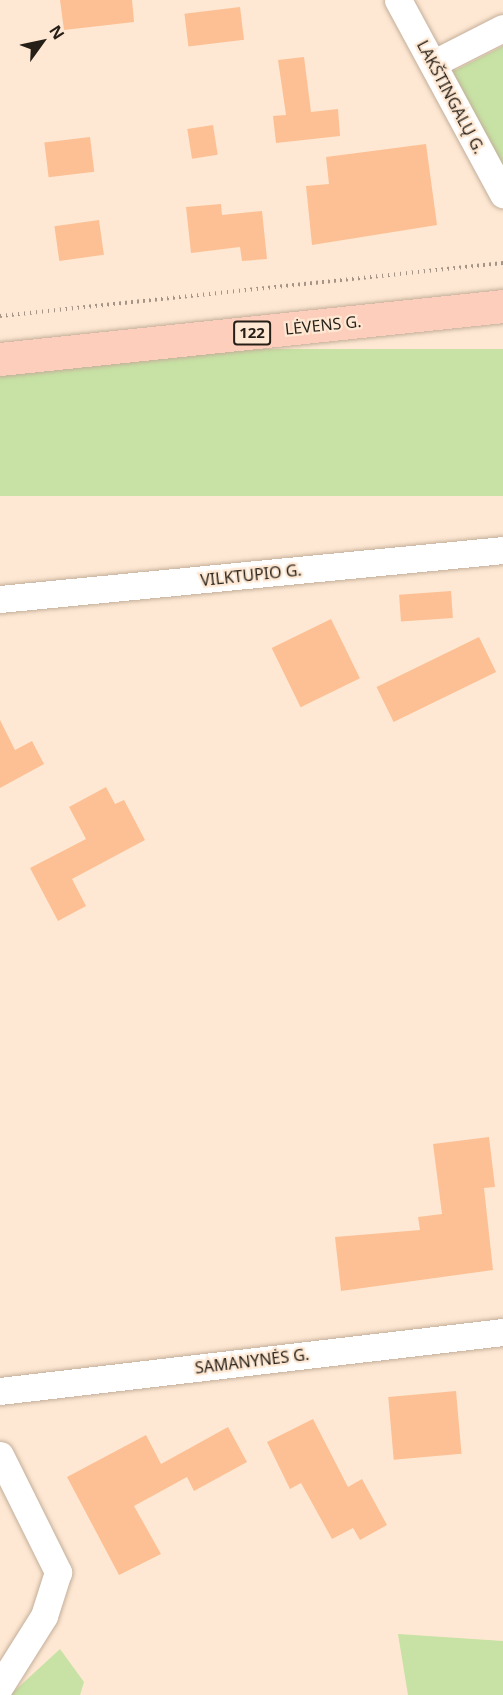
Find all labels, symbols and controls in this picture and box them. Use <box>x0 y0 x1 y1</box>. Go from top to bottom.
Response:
north arrow <box>12 12 72 72</box>
text: N <box>44 21 70 44</box>
street label: LAKŠTINGALŲ G. <box>413 37 489 157</box>
street label: LĖVENS G. <box>284 311 362 339</box>
road number: 122 <box>232 321 272 345</box>
street label: VILKTUPIO G. <box>199 560 303 590</box>
street label: SAMANYNĖS G. <box>194 1344 310 1378</box>

